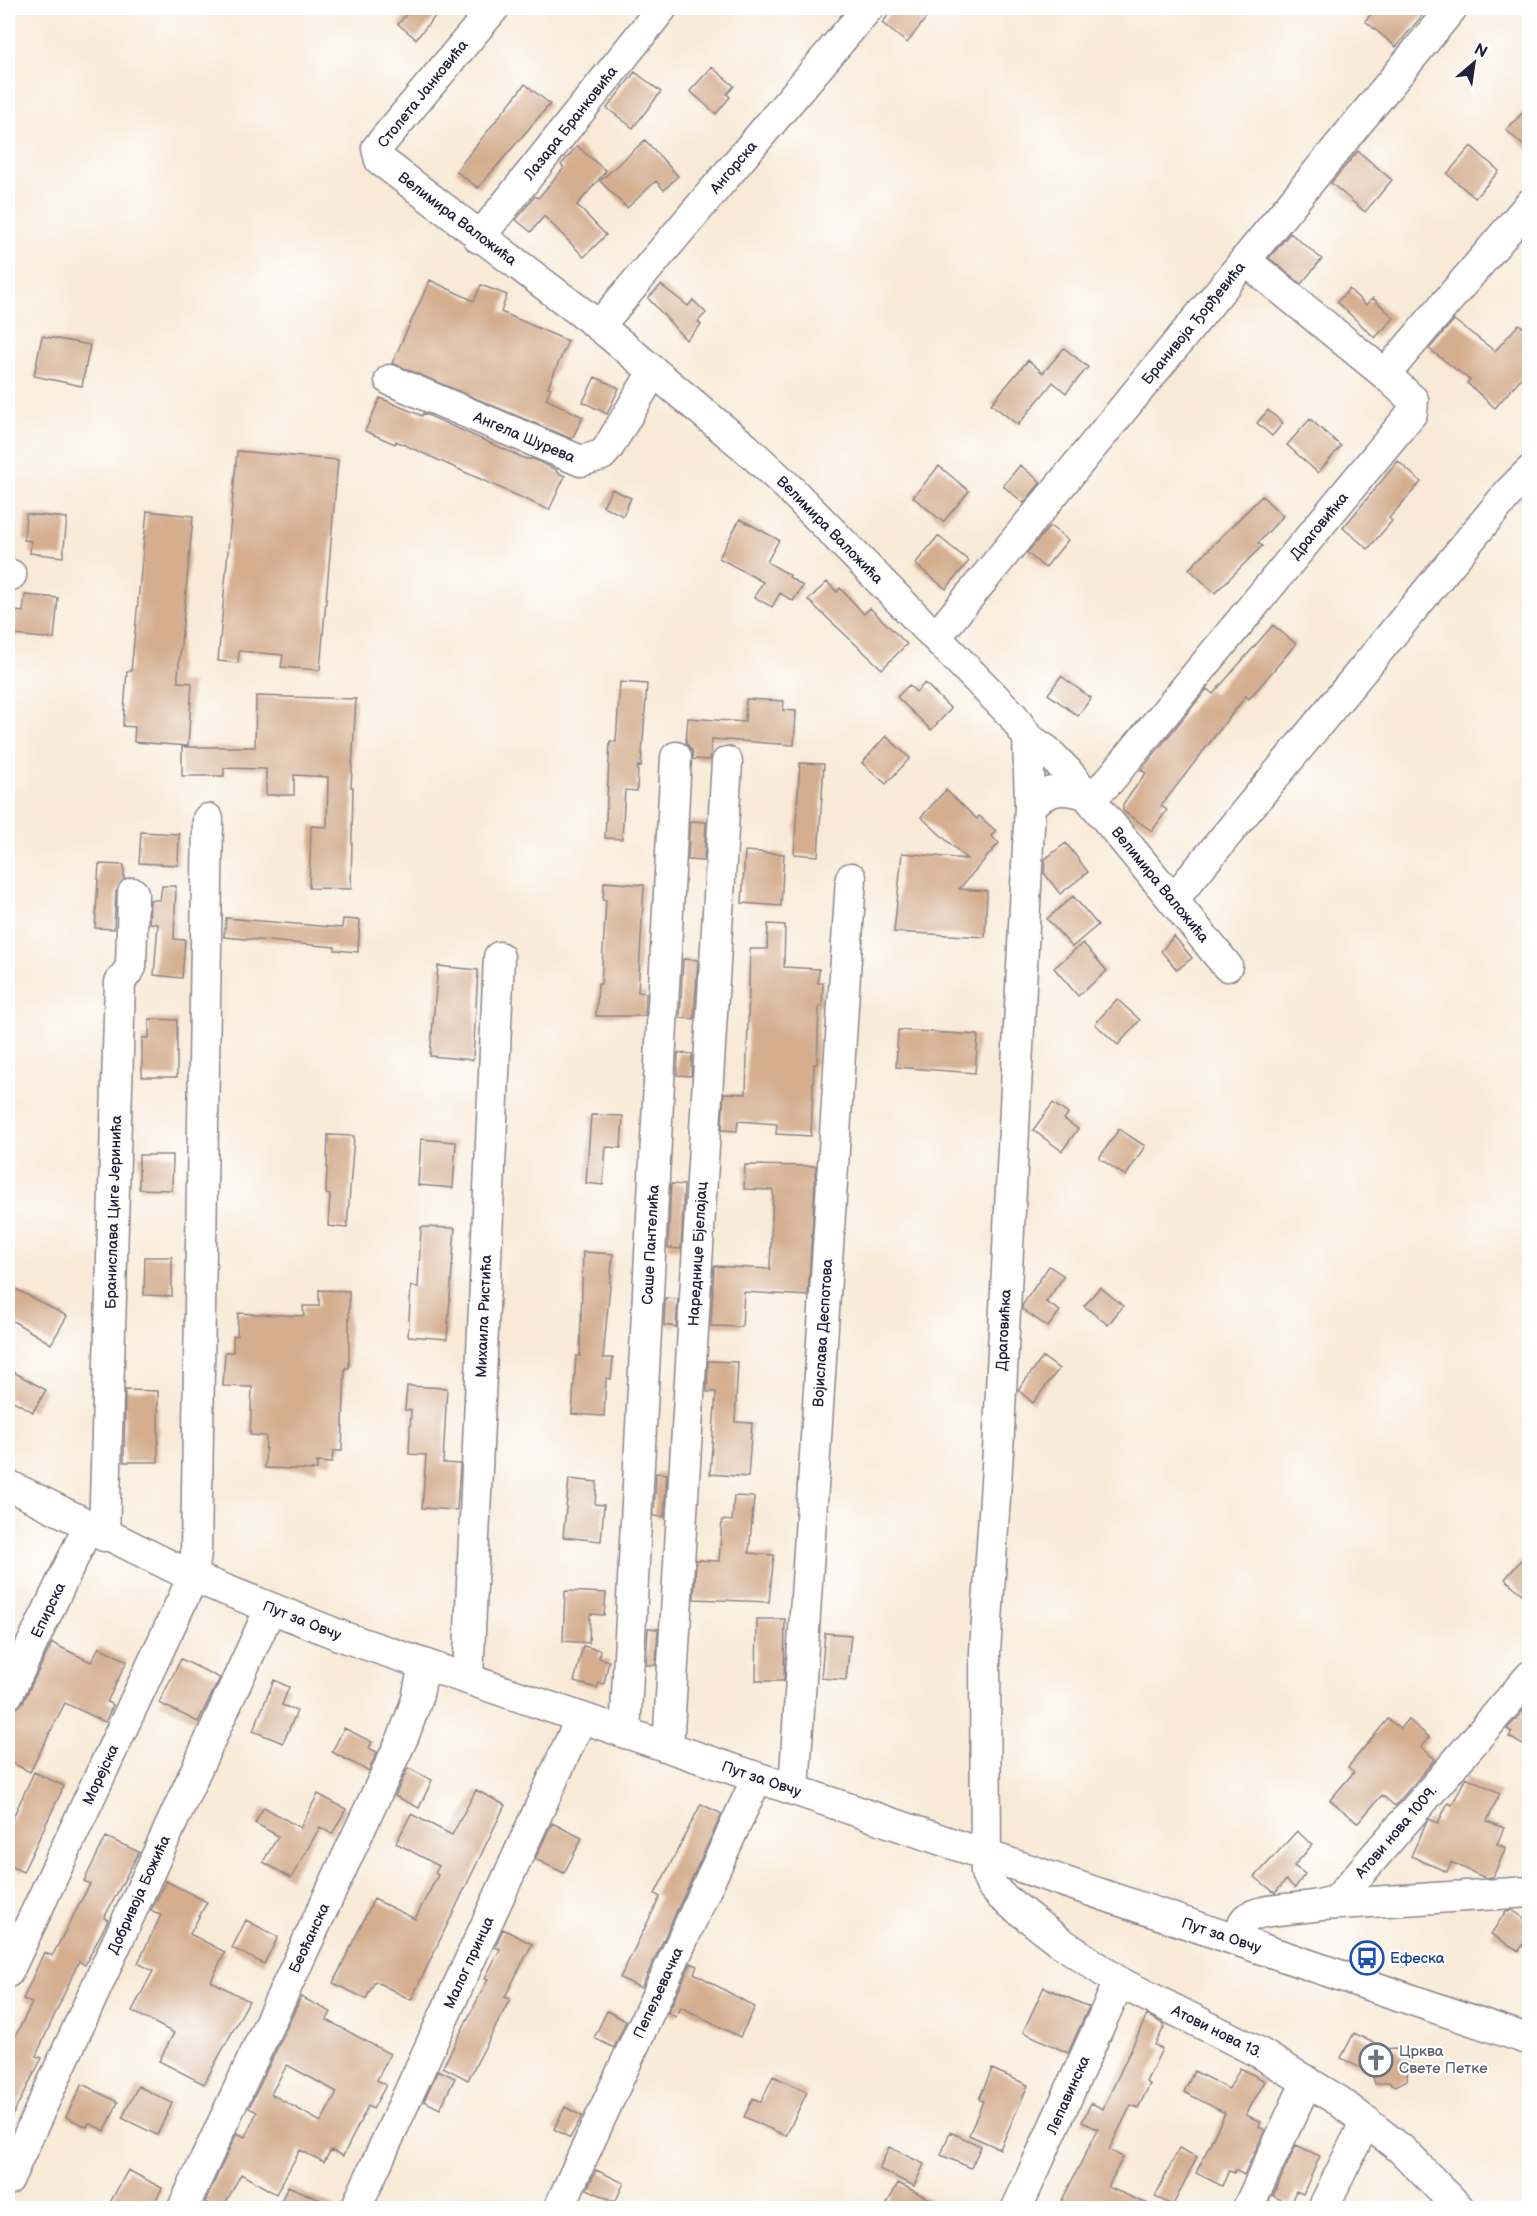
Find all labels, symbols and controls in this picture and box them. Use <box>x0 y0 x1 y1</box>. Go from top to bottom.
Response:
north arrow <box>1444 33 1504 93</box>
street label: Столета Јанковића <box>374 36 472 152</box>
text: N <box>1471 40 1490 62</box>
street label: Лазара Бранковића <box>519 62 622 185</box>
street label: Ангорска <box>705 137 761 198</box>
street label: Велимира Валожића <box>394 168 521 270</box>
street label: Бранивоја Ђорђевића <box>1138 258 1250 388</box>
street label: Ангела Шурева <box>470 407 578 467</box>
street label: Велимира Валожића <box>773 472 887 588</box>
street label: Драговићка <box>1286 488 1353 563</box>
street label: Велимира Валожића <box>1107 823 1213 947</box>
street label: Бранислава Циге Јеринића <box>101 1115 126 1309</box>
street label: Нареднице Бјелајац <box>684 1181 711 1327</box>
street label: Саше Пантелића <box>638 1184 663 1305</box>
street label: Михаила Ристића <box>471 1254 496 1378</box>
street label: Војислава Деспотова <box>808 1258 837 1408</box>
street label: Драговићка <box>992 1289 1016 1371</box>
street label: Епирска <box>27 1579 70 1641</box>
street label: Пут за Овчу <box>260 1596 344 1644</box>
street label: Морејска <box>78 1741 123 1808</box>
street label: Пут за Овчу <box>719 1757 804 1801</box>
street label: Атови нова 1009. <box>1350 1782 1441 1883</box>
street label: Добривоја Божића <box>103 1832 174 1957</box>
street label: Беоћанска <box>285 1900 334 1976</box>
street label: Малог принца <box>439 1913 498 2012</box>
street label: Пут за Овчу <box>1179 1913 1264 1958</box>
bus stop icon: Ефеска <box>1349 1940 1385 1976</box>
street label: Пепељевачка <box>629 1944 687 2041</box>
place label: Ефеска <box>1390 1949 1445 1968</box>
street label: Атови нова 13. <box>1168 2000 1266 2062</box>
church icon: Црква Свете Петке <box>1358 2042 1394 2078</box>
place label: Црква Свете Петке <box>1399 2042 1488 2078</box>
street label: Лепавинска <box>1042 2053 1094 2138</box>

